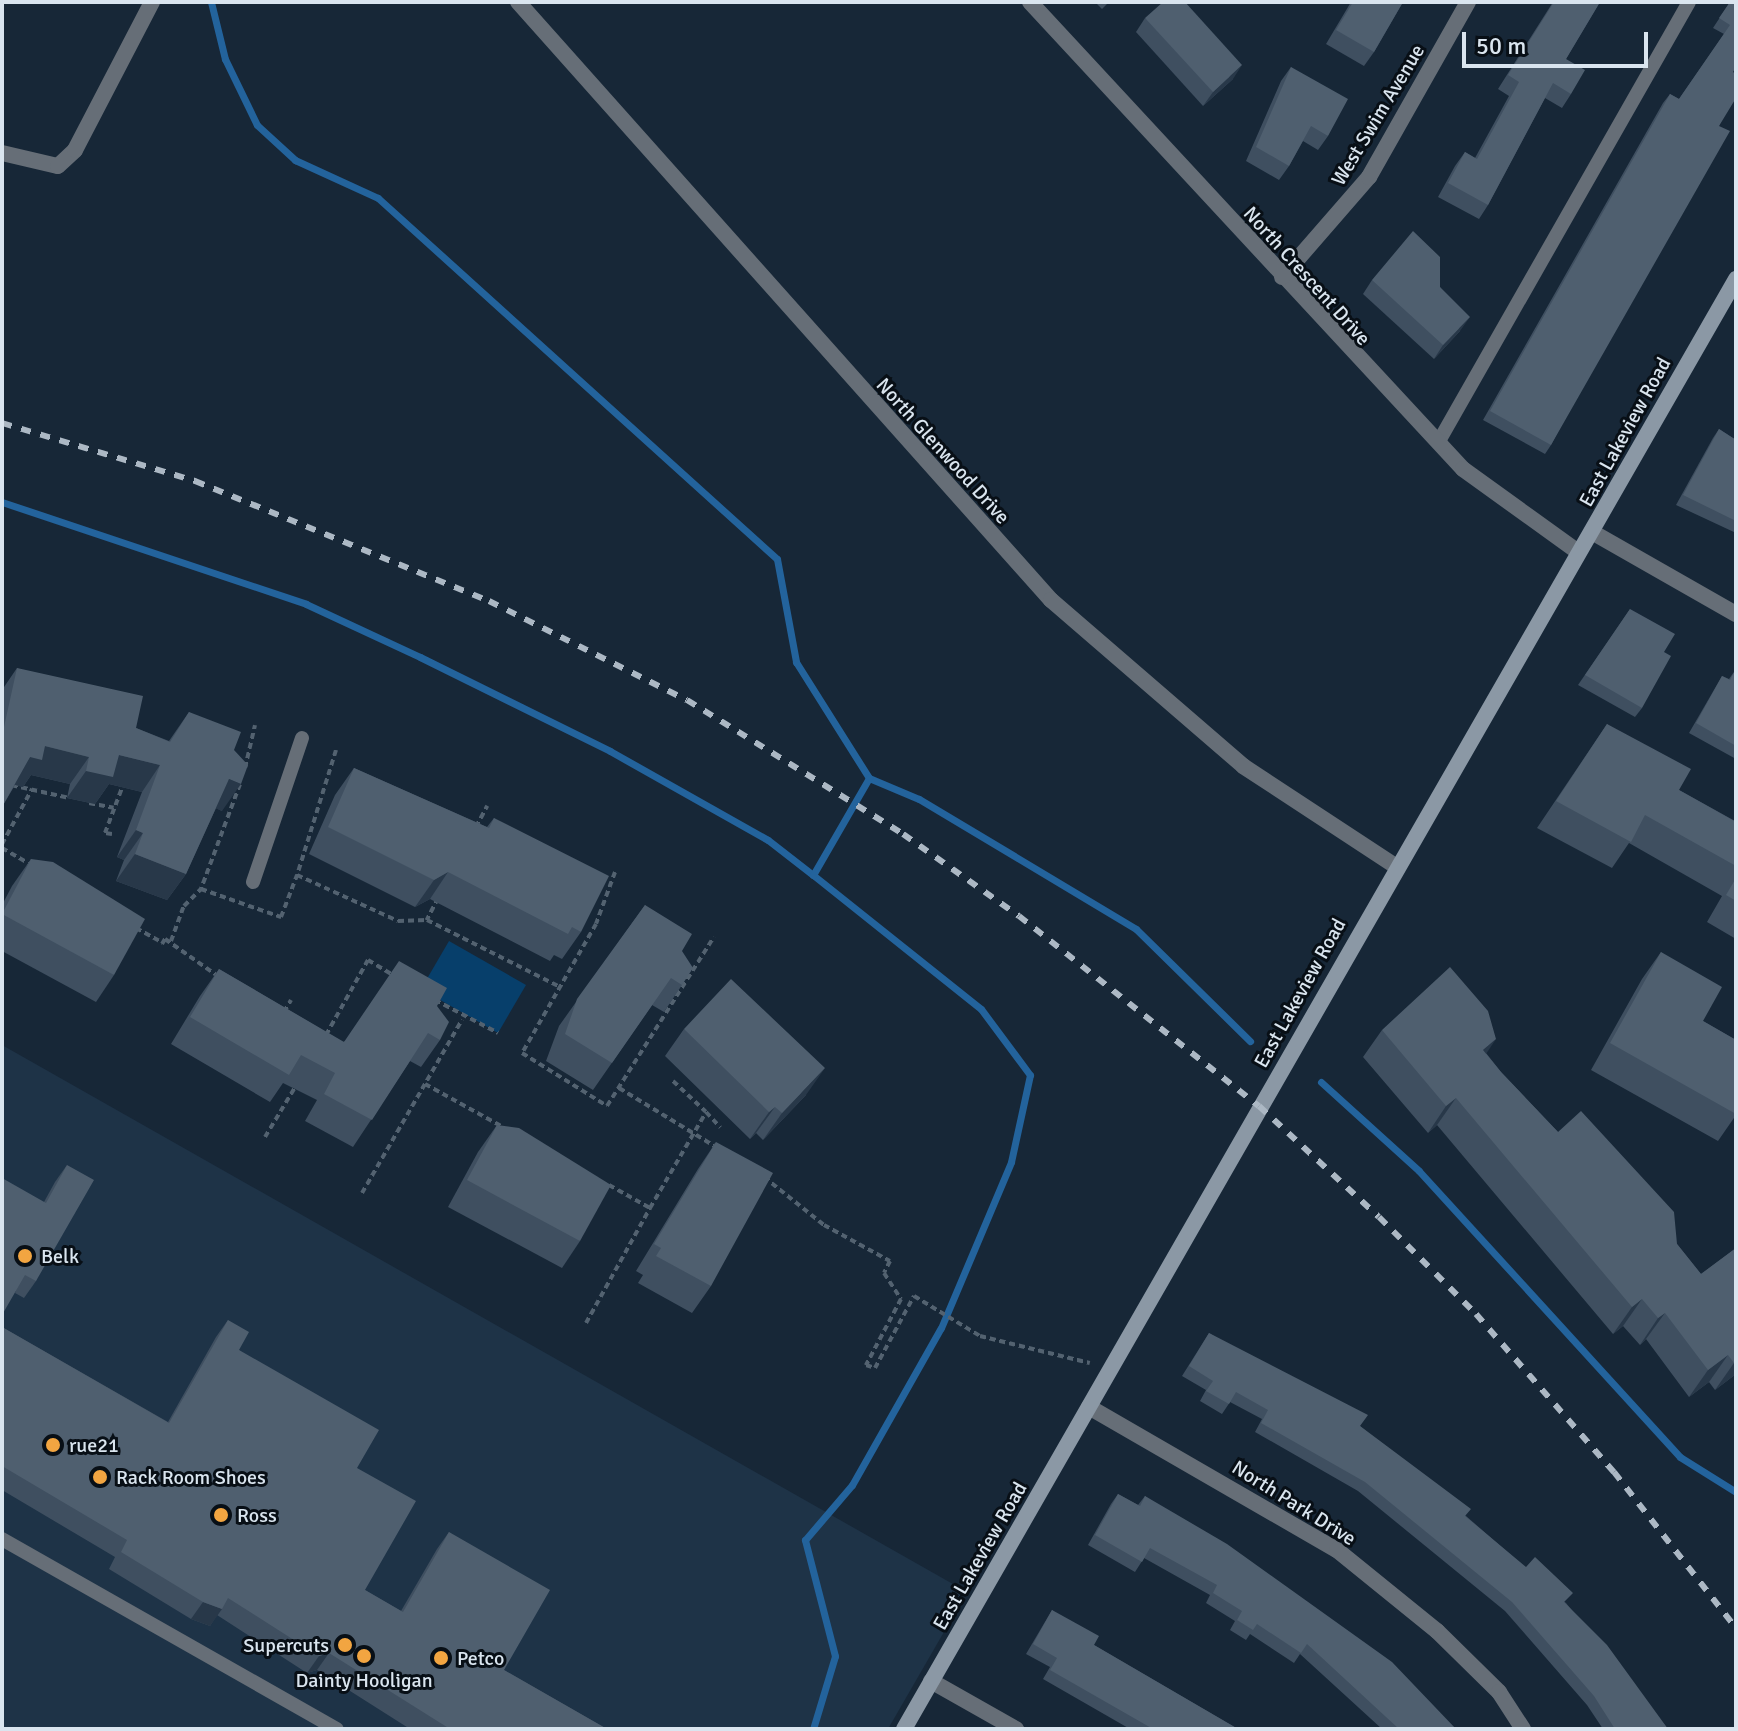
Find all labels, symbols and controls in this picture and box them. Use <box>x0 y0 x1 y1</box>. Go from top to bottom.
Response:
scale bar <box>1466 16 1652 66</box>
text: 50 m <box>1476 31 1526 61</box>
street label: West Swim Avenue <box>1326 40 1430 190</box>
street label: North Crescent Drive <box>1238 202 1376 350</box>
street label: East Lakeview Road <box>1574 353 1676 511</box>
street label: North Glenwood Drive <box>871 373 1015 529</box>
street label: East Lakeview Road <box>1249 914 1351 1072</box>
place label: Belk <box>41 1244 79 1268</box>
marker: Belk <box>16 1247 34 1265</box>
place label: rue21 <box>69 1433 119 1457</box>
marker: rue21 <box>44 1436 62 1454</box>
street label: North Park Drive <box>1228 1455 1360 1551</box>
place label: Rack Room Shoes <box>116 1465 266 1489</box>
marker: Rack Room Shoes <box>91 1468 109 1486</box>
street label: East Lakeview Road <box>928 1478 1032 1634</box>
place label: Ross <box>237 1503 277 1527</box>
marker: Ross <box>212 1506 230 1524</box>
place label: Supercuts <box>243 1633 329 1657</box>
marker: Supercuts <box>336 1636 354 1654</box>
place label: Petco <box>457 1646 504 1670</box>
marker: Dainty Hooligan <box>355 1647 373 1665</box>
marker: Petco <box>432 1649 450 1667</box>
place label: Dainty Hooligan <box>295 1668 433 1692</box>

